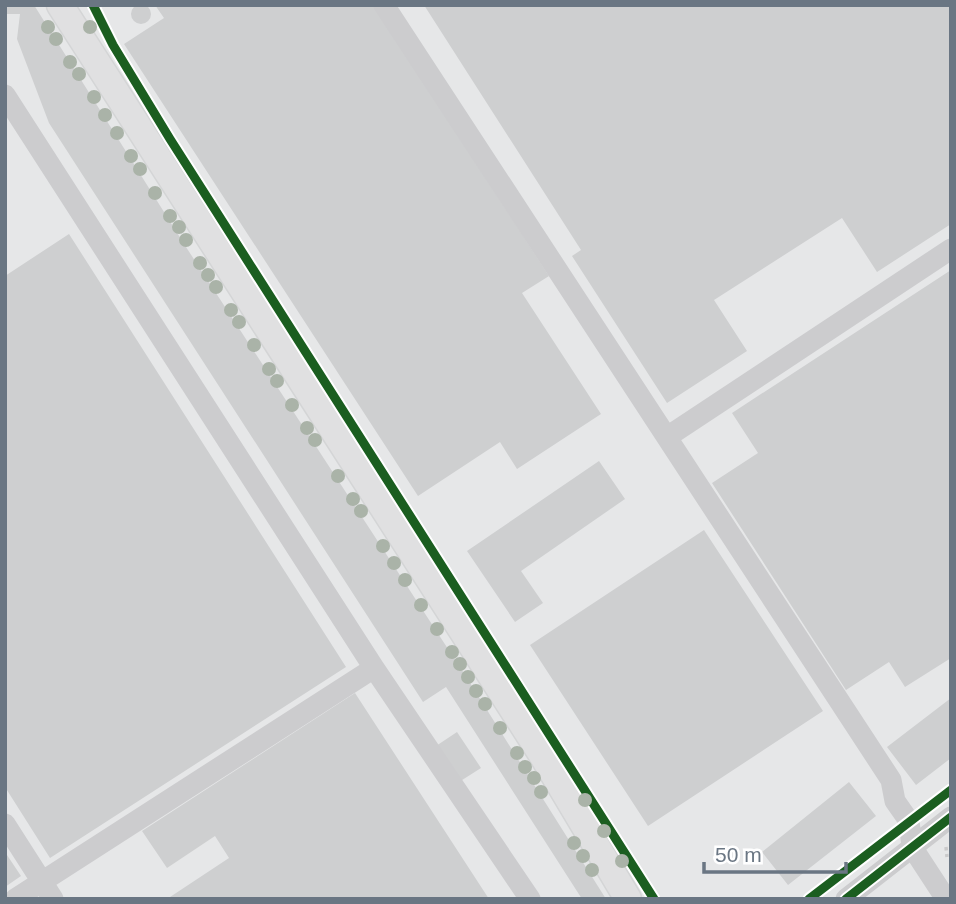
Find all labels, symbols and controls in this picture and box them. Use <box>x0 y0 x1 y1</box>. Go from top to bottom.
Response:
scale bar <box>704 830 846 874</box>
text: 50 m <box>715 843 762 866</box>

